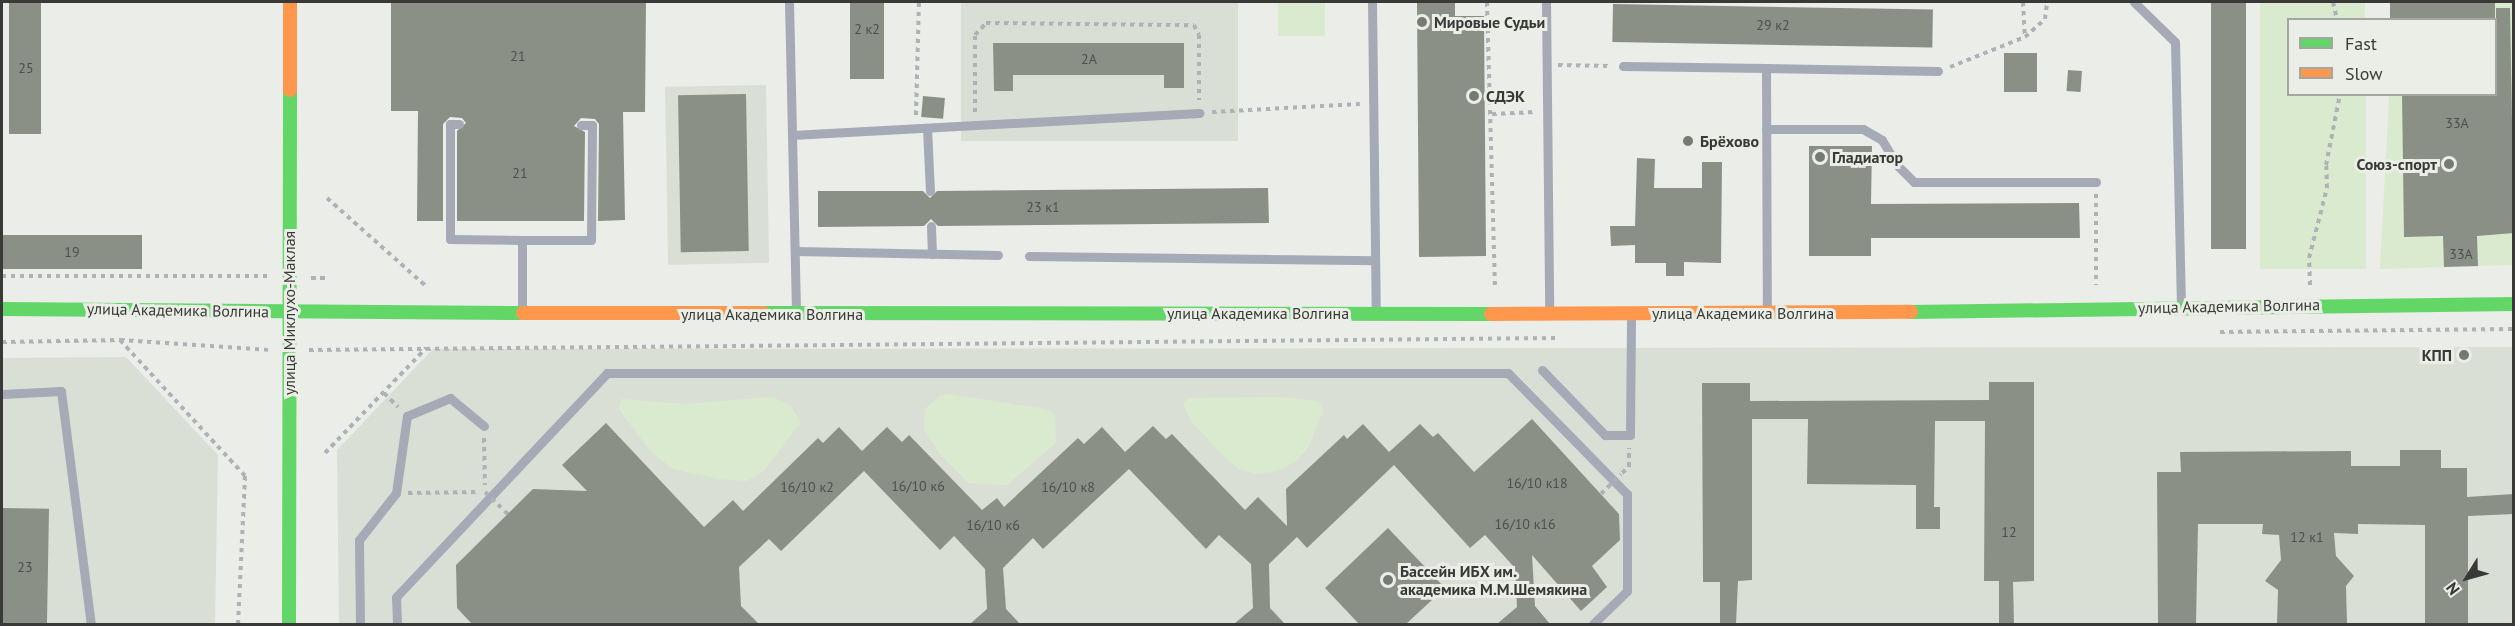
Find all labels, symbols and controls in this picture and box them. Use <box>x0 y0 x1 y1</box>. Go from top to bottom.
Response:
place label: Мировые Судьи <box>1434 12 1546 32</box>
marker: Мировые Судьи <box>1415 15 1429 29</box>
house number: 29 к2 <box>1756 17 1790 33</box>
legend <box>2287 18 2497 96</box>
house number: 2 к2 <box>854 21 880 37</box>
text: Fast <box>2345 32 2377 55</box>
house number: 21 <box>510 48 526 64</box>
house number: 2А <box>1081 51 1097 67</box>
house number: 25 <box>18 60 34 76</box>
text: Slow <box>2345 62 2383 85</box>
place label: СДЭК <box>1486 86 1525 106</box>
marker: СДЭК <box>1467 89 1481 103</box>
house number: 33А <box>2445 115 2469 131</box>
place label: Брёхово <box>1700 131 1759 151</box>
marker: Брёхово <box>1681 134 1695 148</box>
place label: Гладиатор <box>1832 147 1903 167</box>
marker: Гладиатор <box>1813 150 1827 164</box>
place label: Союз-спорт <box>2356 154 2437 174</box>
marker: Союз-спорт <box>2442 157 2456 171</box>
house number: 21 <box>512 165 528 181</box>
house number: 23 к1 <box>1026 199 1060 215</box>
street label: улица Миклухо-Маклая <box>279 231 299 395</box>
house number: 19 <box>64 244 80 260</box>
house number: 33А <box>2449 246 2473 262</box>
street label: улица Академика Волгина <box>2137 295 2321 317</box>
street label: улица Академика Волгина <box>86 299 270 321</box>
street label: улица Академика Волгина <box>1167 303 1349 323</box>
street label: улица Академика Волгина <box>1652 303 1834 323</box>
street label: улица Академика Волгина <box>681 304 863 324</box>
place label: КПП <box>2422 345 2452 365</box>
marker: КПП <box>2457 348 2471 362</box>
house number: 16/10 к18 <box>1506 475 1568 491</box>
house number: 16/10 к6 <box>891 478 945 494</box>
house number: 16/10 к2 <box>780 479 834 495</box>
house number: 16/10 к8 <box>1041 479 1095 495</box>
house number: 16/10 к16 <box>1494 516 1556 532</box>
house number: 16/10 к6 <box>966 517 1020 533</box>
house number: 12 <box>2001 524 2017 540</box>
house number: 12 к1 <box>2290 529 2324 545</box>
north arrow <box>2437 548 2497 608</box>
house number: 23 <box>17 559 33 575</box>
place label: Бассейн ИБХ им. академика М.М.Шемякина <box>1400 561 1587 599</box>
marker: Бассейн ИБХ им. академика М.М.Шемякина <box>1381 573 1395 587</box>
text: N <box>2441 579 2464 599</box>

